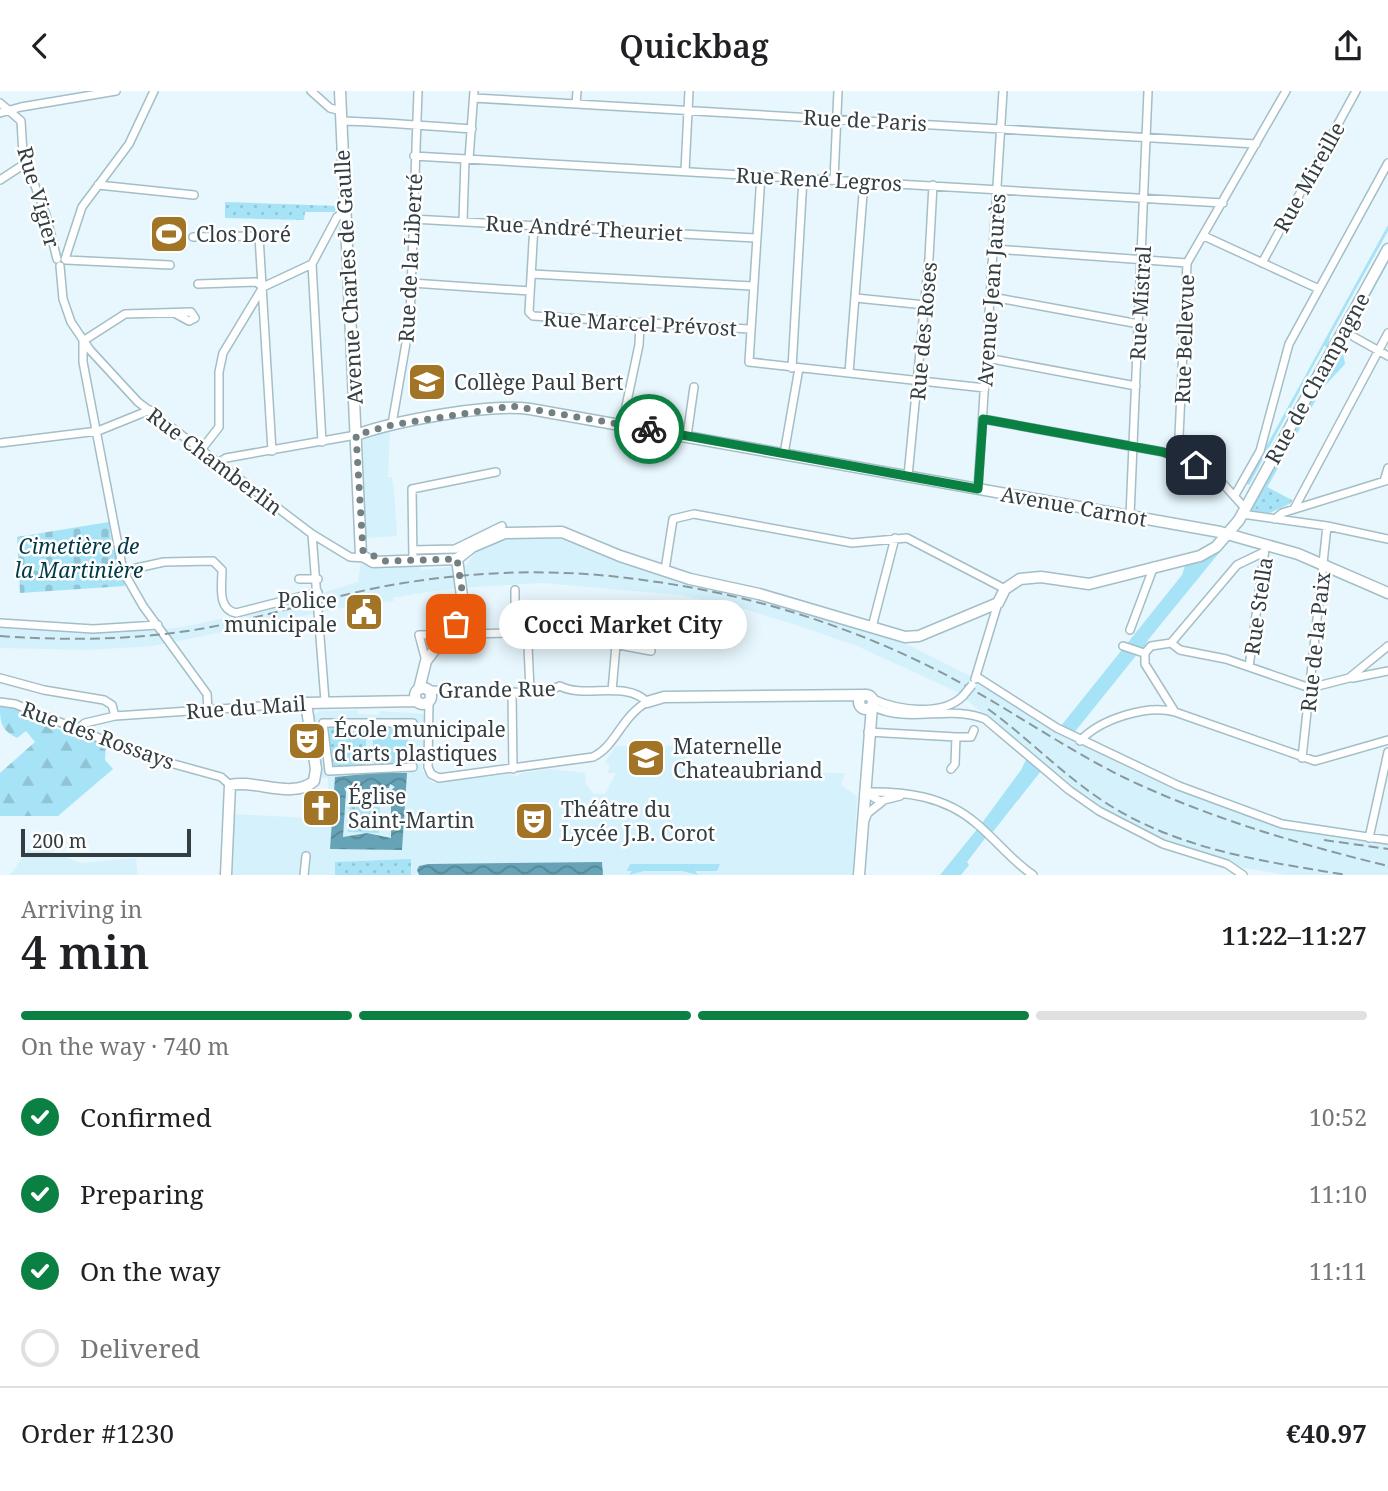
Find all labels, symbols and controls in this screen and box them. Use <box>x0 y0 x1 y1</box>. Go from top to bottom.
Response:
text: Quickbag <box>619 24 769 67</box>
icon: back <box>21 27 59 65</box>
icon: share <box>1329 27 1367 65</box>
street label: Rue de Paris <box>802 103 928 137</box>
street label: Rue Mireille <box>1267 117 1351 237</box>
street label: Rue Vigier <box>11 143 67 251</box>
street label: Avenue Charles de Gaulle <box>327 149 369 405</box>
street label: Rue René Legros <box>735 161 903 197</box>
street label: Rue de la Liberté <box>392 173 428 343</box>
street label: Avenue Jean Jaurès <box>970 193 1012 387</box>
street label: Rue André Theuriet <box>485 209 683 247</box>
sports icon: Clos Doré <box>148 213 190 255</box>
place label: Clos Doré <box>196 220 291 248</box>
street label: Rue Mistral <box>1123 244 1157 361</box>
street label: Rue des Roses <box>903 261 943 401</box>
street label: Rue Bellevue <box>1168 274 1200 404</box>
street label: Rue de Champagne <box>1258 287 1376 469</box>
street label: Rue Marcel Prévost <box>543 304 737 342</box>
school or university icon: Collège Paul Bert <box>406 361 448 403</box>
place label: Collège Paul Bert <box>454 368 623 396</box>
courier <box>614 394 684 464</box>
street label: Rue Chamberlin <box>142 401 288 521</box>
icon: bike <box>630 410 668 448</box>
pin <box>1166 435 1226 495</box>
icon: home <box>1177 446 1215 484</box>
street label: Avenue Carnot <box>999 479 1149 533</box>
park label: Cimetière de la Martinière <box>15 532 143 584</box>
street label: Rue Stella <box>1237 555 1279 657</box>
street label: Rue de la Paix <box>1294 570 1336 713</box>
place label: Police municipale <box>224 586 337 638</box>
public building icon: Police municipale <box>343 591 385 633</box>
pin <box>426 594 486 654</box>
callout: Cocci Market City <box>498 599 746 649</box>
icon: bag <box>437 605 475 643</box>
text: Cocci Market City <box>523 608 723 640</box>
street label: Grande Rue <box>438 674 556 704</box>
street label: Rue du Mail <box>185 689 307 725</box>
street label: Rue des Rossays <box>18 694 178 776</box>
place label: École municipale d'arts plastiques <box>334 715 506 767</box>
theatre icon: École municipale d'arts plastiques <box>286 720 328 762</box>
place label: Maternelle Chateaubriand <box>673 732 823 784</box>
school or university icon: Maternelle Chateaubriand <box>625 737 667 779</box>
place label: Église Saint-Martin <box>348 782 474 834</box>
church icon: Église Saint-Martin <box>300 787 342 829</box>
place label: Théâtre du Lycée J.B. Corot <box>561 795 715 847</box>
theatre icon: Théâtre du Lycée J.B. Corot <box>513 800 555 842</box>
scale bar <box>21 826 191 858</box>
text: 200 m <box>32 828 87 854</box>
text: Arriving in <box>21 893 142 925</box>
text: 11:22–11:27 <box>1221 917 1367 953</box>
text: 4 min <box>21 920 149 982</box>
text: On the way · 740 m <box>21 1030 229 1062</box>
icon: check <box>21 1098 59 1136</box>
text: Confirmed <box>80 1099 212 1135</box>
text: 10:52 <box>1309 1101 1367 1133</box>
icon: check <box>21 1175 59 1213</box>
text: Preparing <box>80 1176 204 1212</box>
text: 11:10 <box>1309 1178 1367 1210</box>
icon: check <box>21 1252 59 1290</box>
text: On the way <box>80 1253 220 1289</box>
text: 11:11 <box>1309 1255 1367 1287</box>
text: Delivered <box>80 1330 200 1366</box>
text: Order #1230 <box>21 1415 174 1451</box>
text: €40.97 <box>1286 1415 1367 1451</box>

